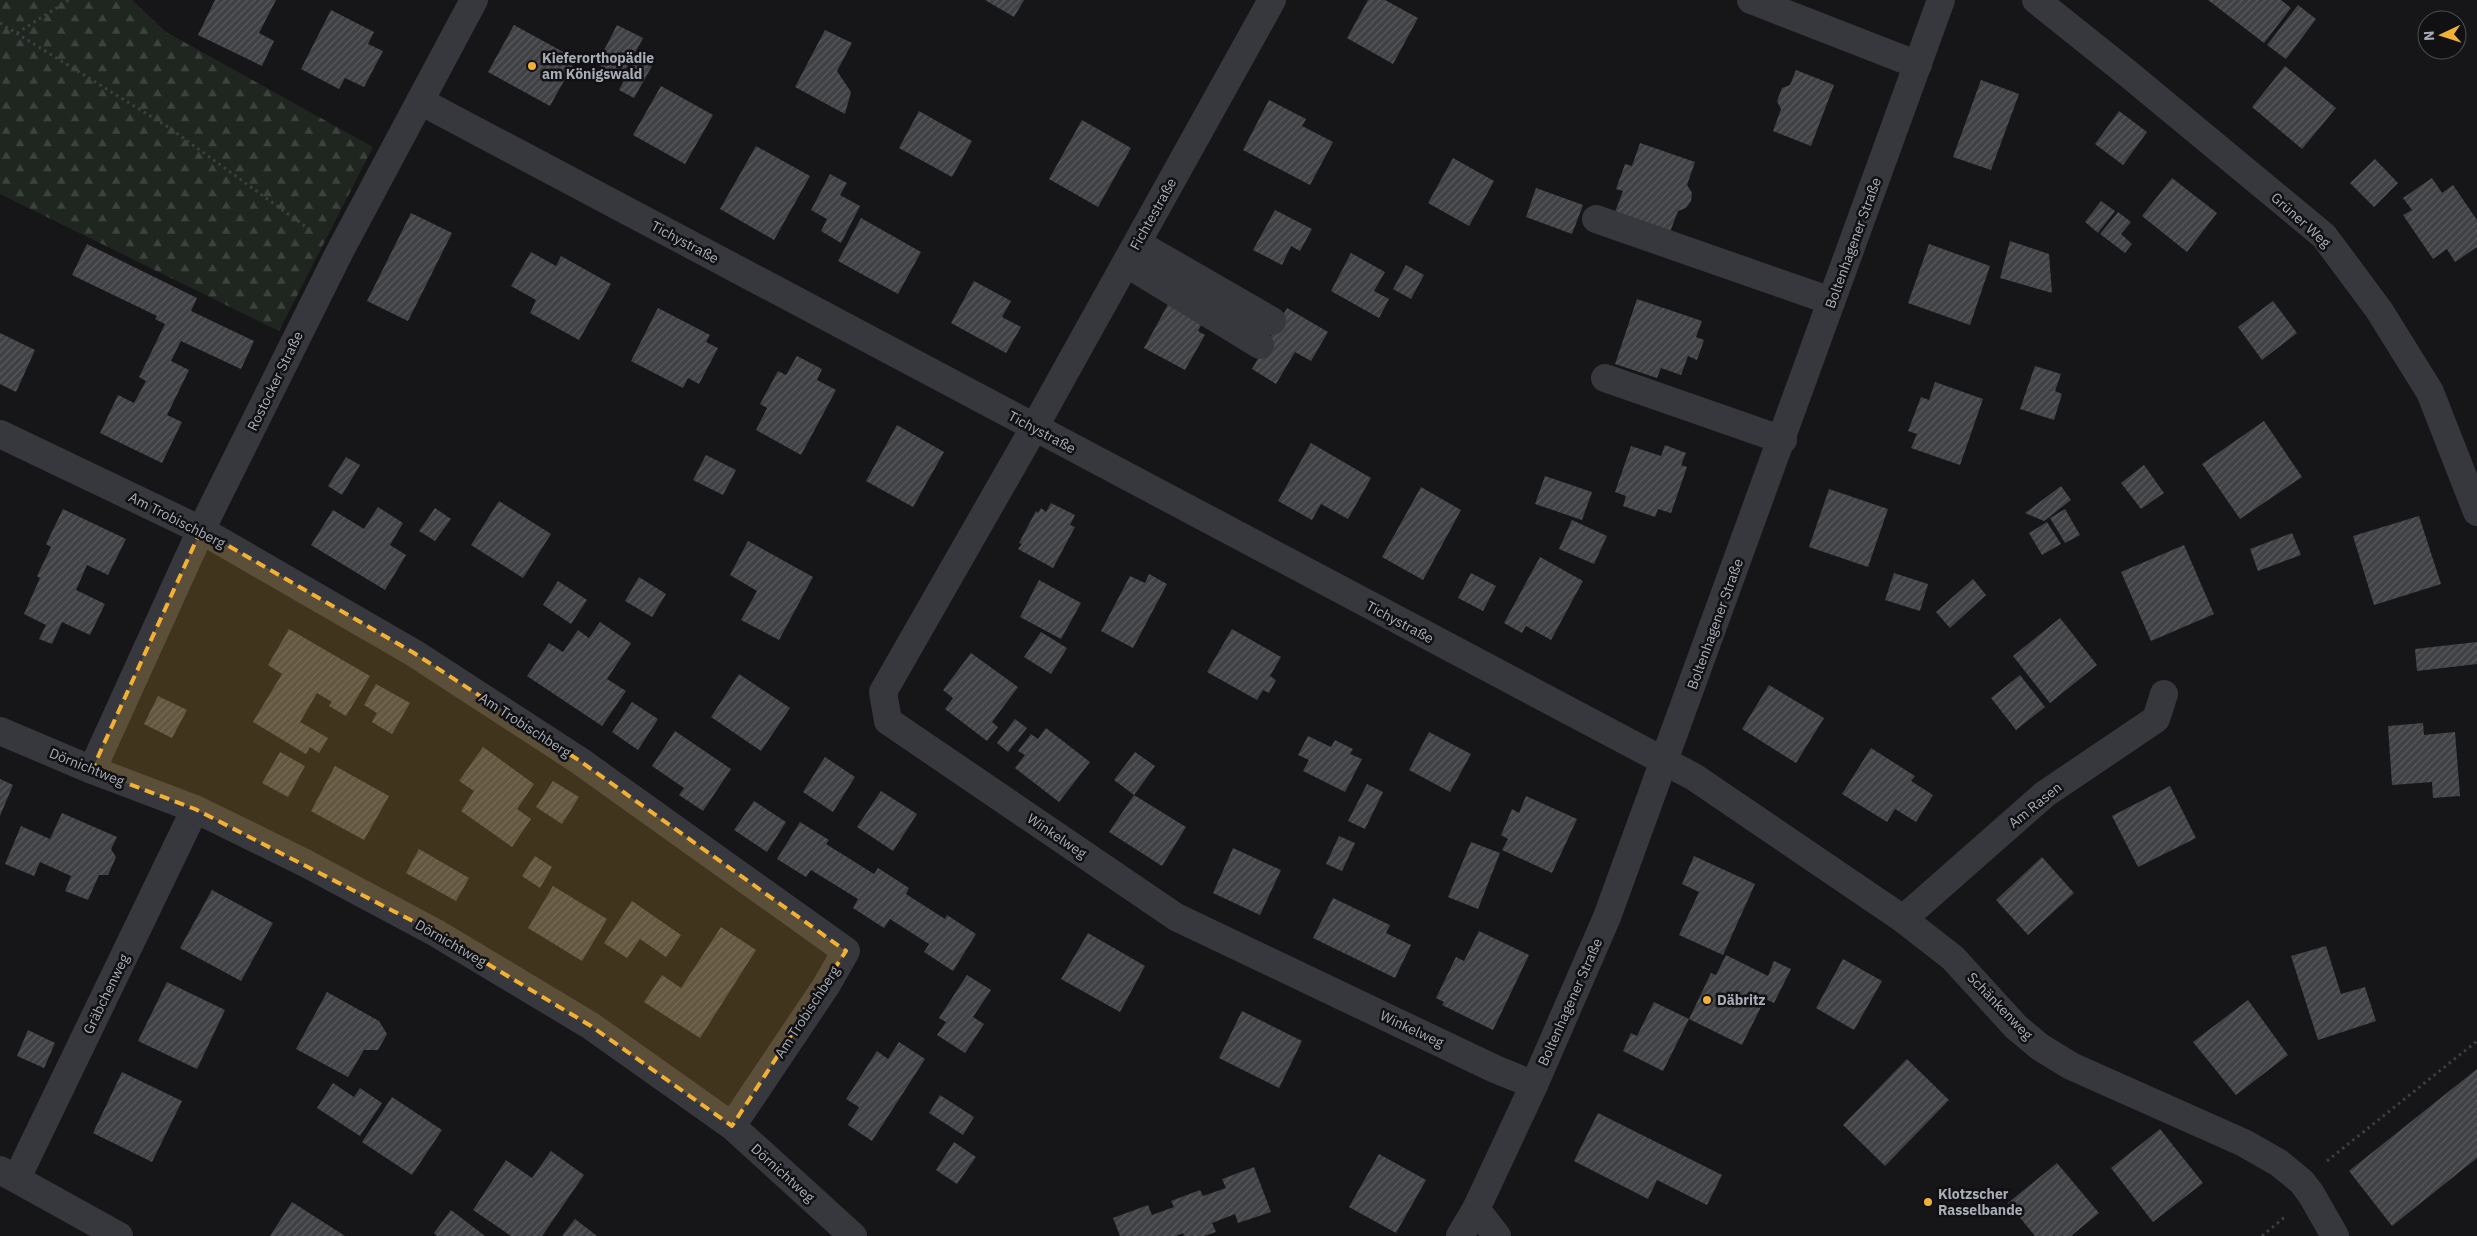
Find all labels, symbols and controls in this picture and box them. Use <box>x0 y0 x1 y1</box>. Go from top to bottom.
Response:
north arrow <box>2417 10 2467 60</box>
text: N <box>2420 30 2438 42</box>
place label: Kieferorthopädie am Königswald <box>542 49 654 83</box>
marker: Kieferorthopädie am Königswald <box>526 60 538 72</box>
street label: Fichtestraße <box>1126 175 1180 253</box>
street label: Boltenhagener Straße <box>1821 175 1885 311</box>
street label: Grüner Weg <box>2267 188 2335 252</box>
street label: Tichystraße <box>648 217 722 267</box>
street label: Rostocker Straße <box>243 328 307 434</box>
street label: Tichystraße <box>1005 407 1079 457</box>
street label: Am Trobischberg <box>126 488 229 552</box>
street label: Boltenhagener Straße <box>1683 556 1747 692</box>
street label: Tichystraße <box>1363 597 1437 647</box>
street label: Am Trobischberg <box>476 689 575 762</box>
street label: Dörnichtweg <box>47 744 128 790</box>
street label: Am Rasen <box>2005 778 2065 832</box>
street label: Winkelweg <box>1024 809 1091 863</box>
street label: Dörnichtweg <box>412 915 490 971</box>
street label: Boltenhagener Straße <box>1534 935 1606 1069</box>
street label: Gräbchenweg <box>79 951 133 1037</box>
street label: Am Trobischberg <box>771 962 844 1061</box>
street label: Schänkenweg <box>1963 968 2037 1044</box>
place label: Däbritz <box>1717 991 1766 1009</box>
marker: Däbritz <box>1701 994 1713 1006</box>
street label: Winkelweg <box>1377 1006 1447 1052</box>
street label: Dörnichtweg <box>747 1140 819 1207</box>
place label: Klotzscher Rasselbande <box>1938 1185 2023 1219</box>
marker: Klotzscher Rasselbande <box>1922 1196 1934 1208</box>

